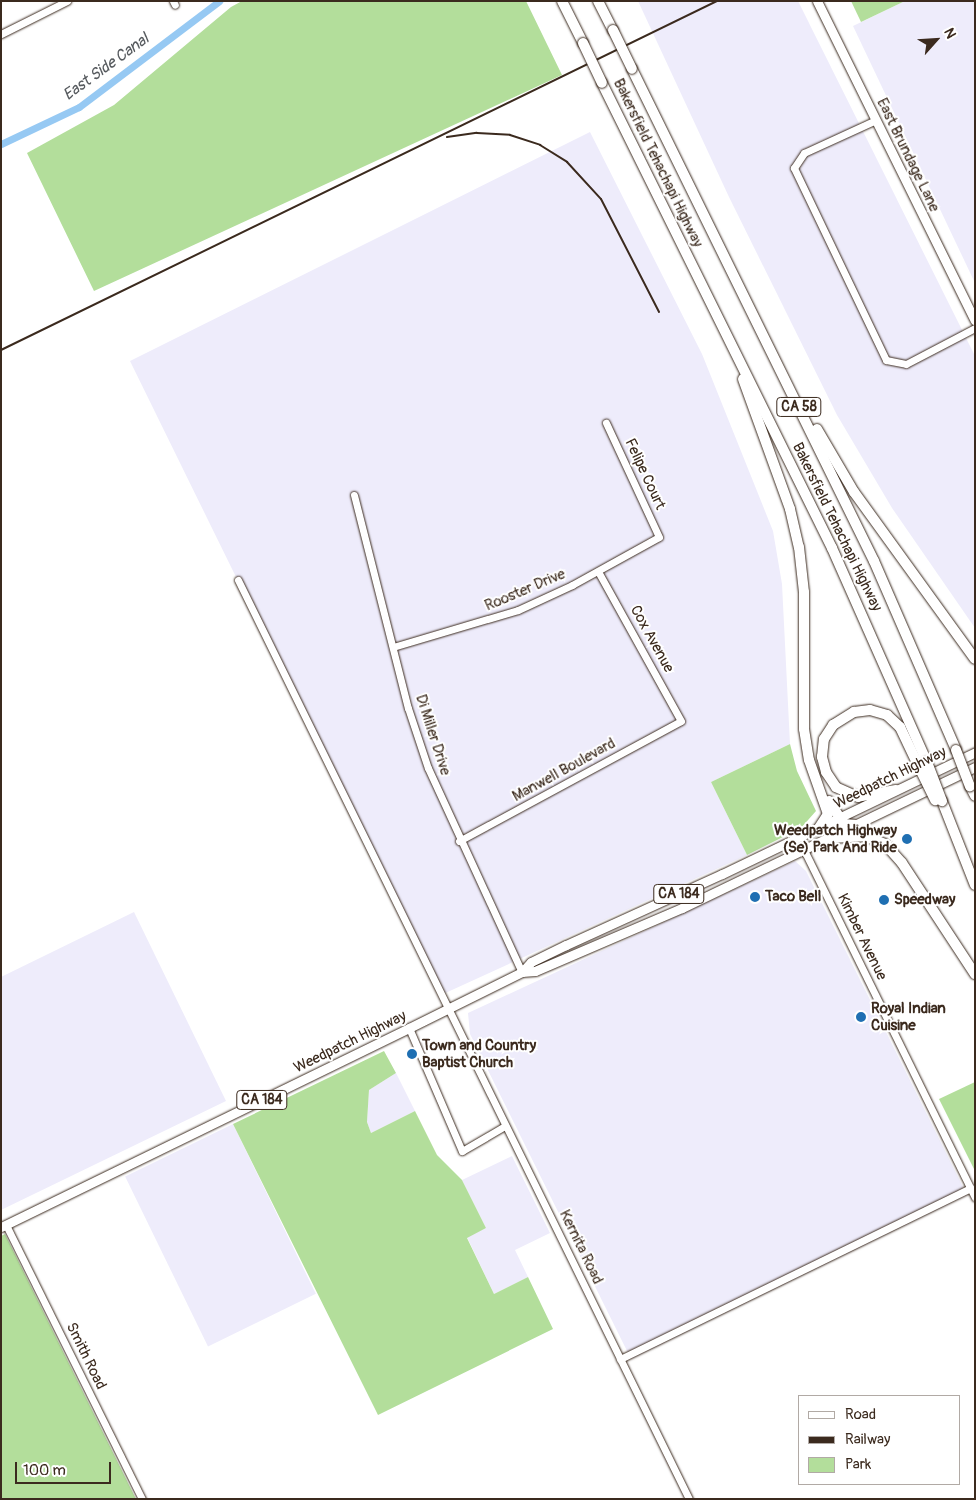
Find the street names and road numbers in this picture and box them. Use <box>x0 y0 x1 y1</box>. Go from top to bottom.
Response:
street label: Bakersfield Tehachapi Highway <box>609 76 707 250</box>
street label: East Brundage Lane <box>873 95 943 215</box>
road number: CA 58 <box>775 396 823 418</box>
street label: Felipe Court <box>621 436 669 512</box>
street label: Bakersfield Tehachapi Highway <box>788 440 886 614</box>
street label: Rooster Drive <box>482 565 568 615</box>
street label: Cox Avenue <box>626 602 678 676</box>
street label: Di Miller Drive <box>411 692 455 778</box>
street label: Manwell Boulevard <box>509 734 619 806</box>
street label: Weedpatch Highway <box>831 743 949 813</box>
road number: CA 184 <box>653 882 705 906</box>
street label: Kimber Avenue <box>833 891 891 983</box>
street label: Weedpatch Highway <box>291 1007 409 1077</box>
road number: CA 184 <box>236 1088 288 1112</box>
street label: Kernita Road <box>555 1207 607 1287</box>
street label: Smith Road <box>62 1320 110 1392</box>

